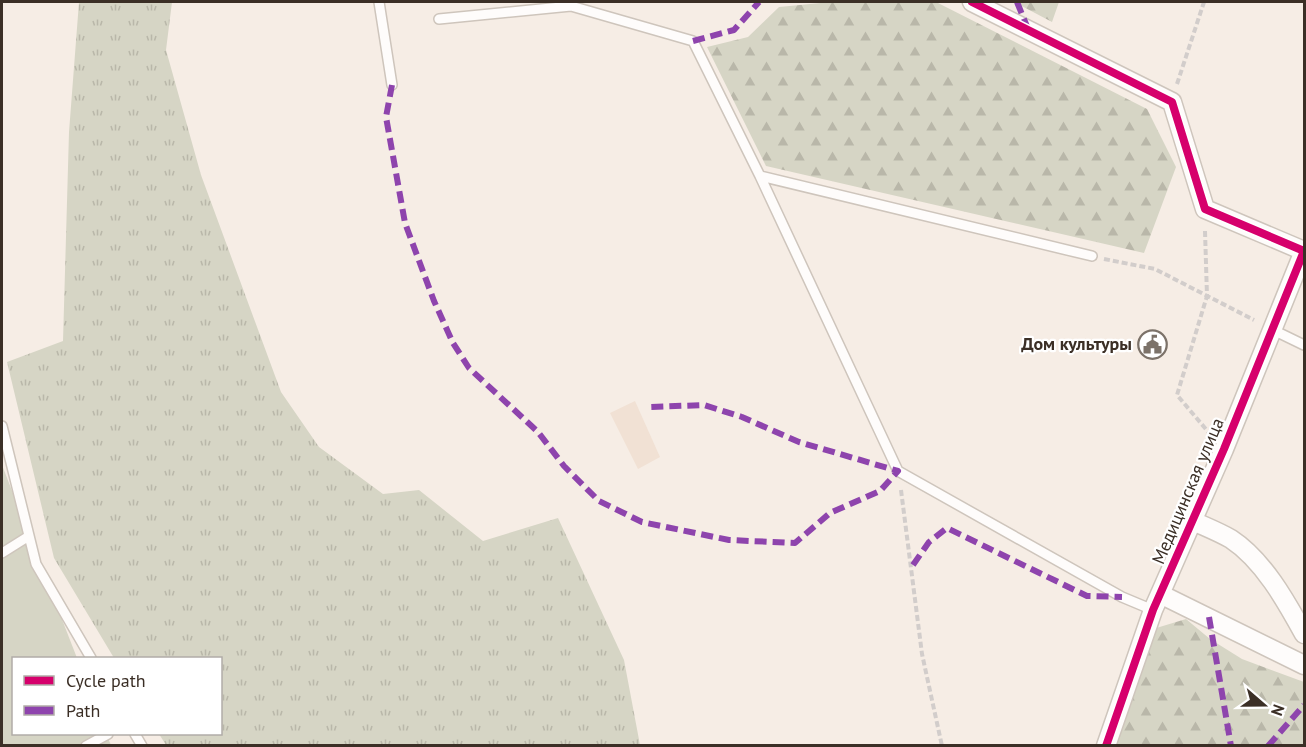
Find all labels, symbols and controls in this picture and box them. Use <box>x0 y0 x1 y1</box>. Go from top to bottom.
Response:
public building icon: Дом культуры <box>1137 328 1169 360</box>
place label: Дом культуры <box>1021 332 1132 355</box>
street label: Медицинская улица <box>1146 414 1229 567</box>
legend <box>12 657 222 735</box>
text: Cycle path <box>66 669 146 692</box>
north arrow <box>1234 675 1294 735</box>
text: Path <box>66 699 100 722</box>
text: N <box>1267 702 1289 718</box>

